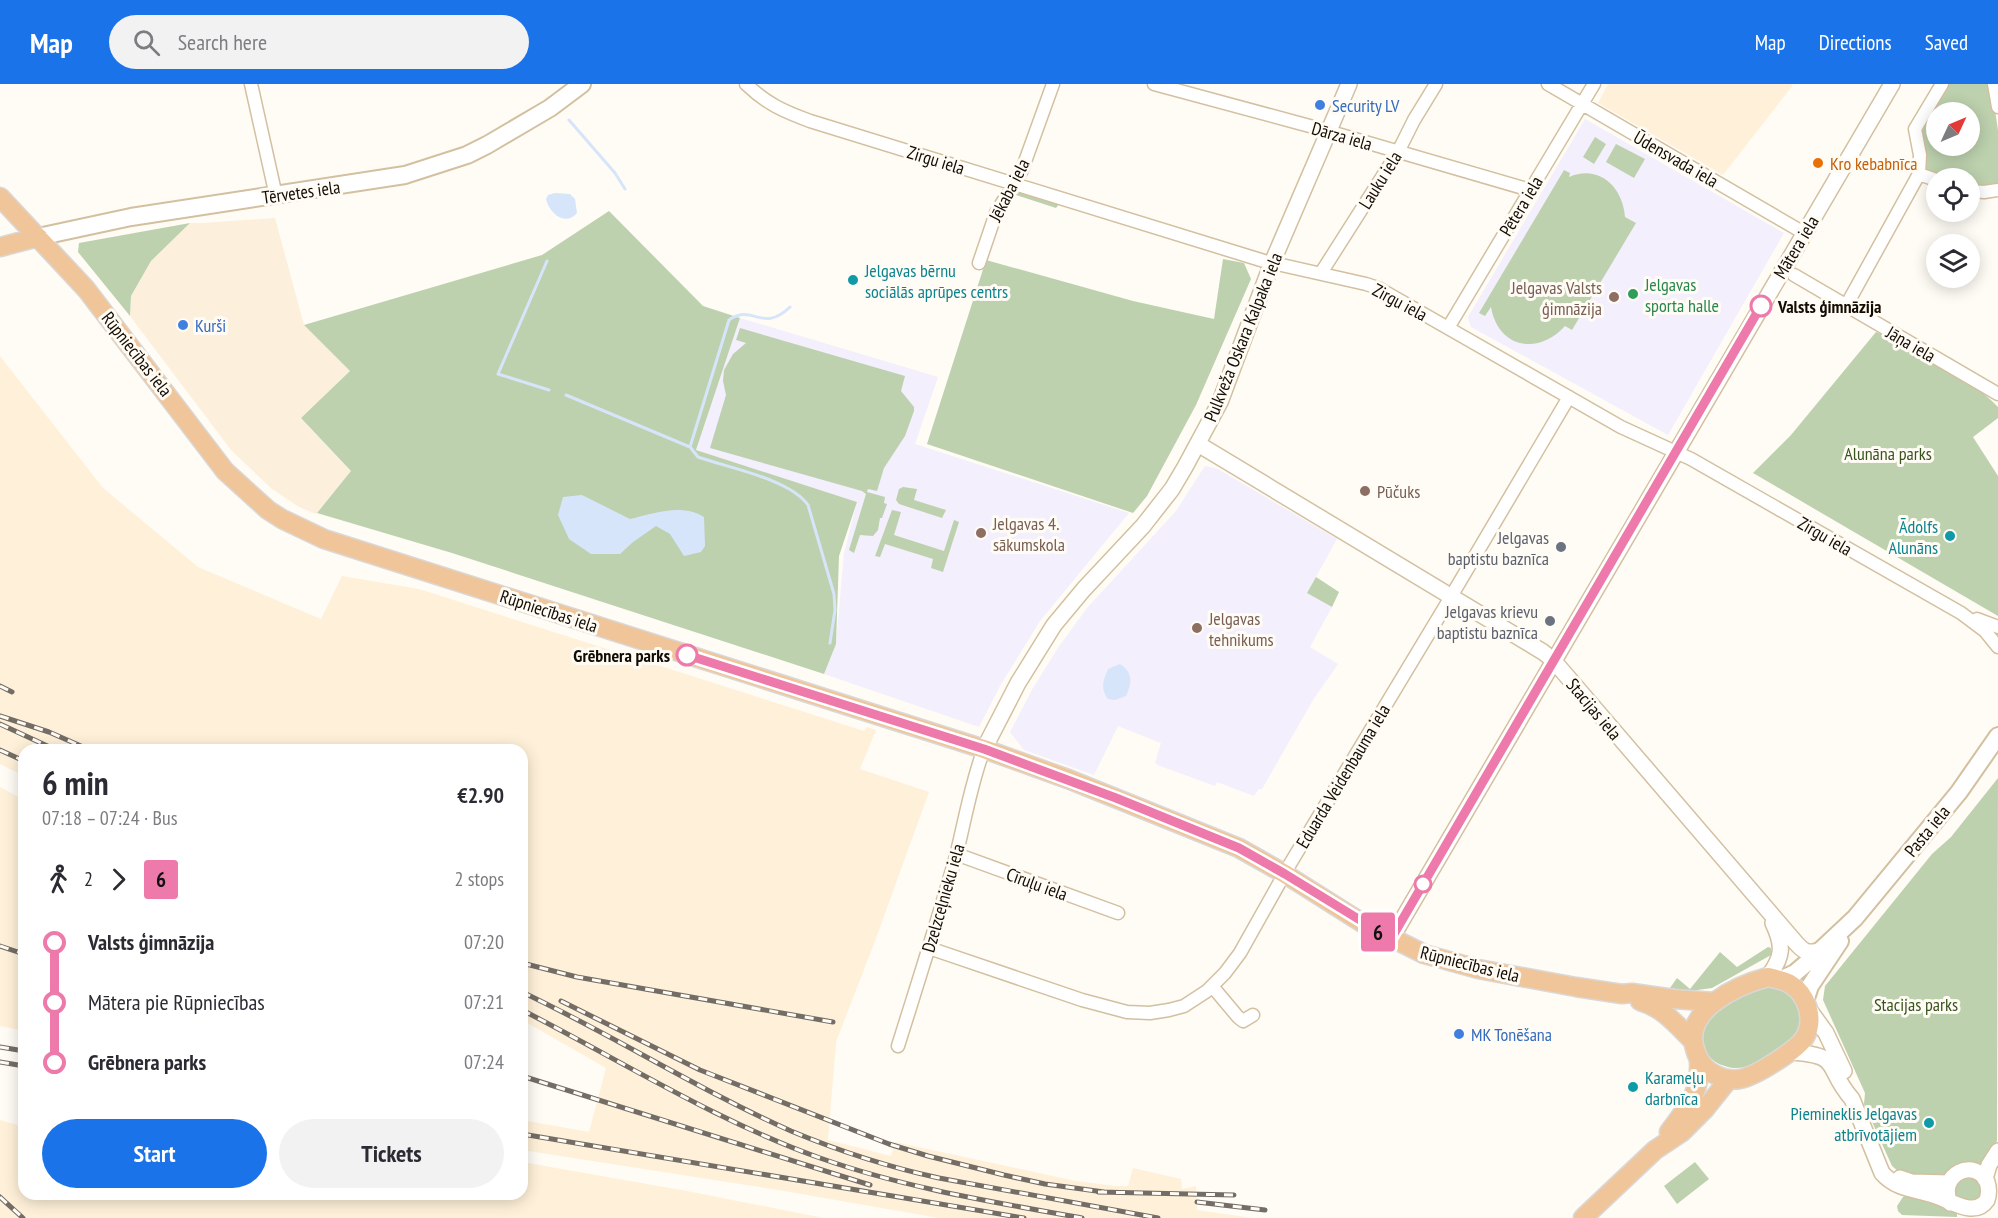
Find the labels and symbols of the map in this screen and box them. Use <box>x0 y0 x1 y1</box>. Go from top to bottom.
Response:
place label: Security LV <box>1332 94 1400 117</box>
marker: Security LV <box>1313 98 1327 112</box>
north arrow <box>1926 102 1980 156</box>
street label: Dārza iela <box>1309 116 1375 156</box>
street label: Ūdensvada iela <box>1629 125 1723 193</box>
street label: Zirgu iela <box>904 140 968 180</box>
street label: Lauku iela <box>1353 147 1407 213</box>
place label: Kro kebabnīca <box>1830 152 1918 175</box>
street label: Jēkaba iela <box>983 155 1035 226</box>
marker: Kro kebabnīca <box>1811 156 1825 170</box>
street label: Pētera iela <box>1494 172 1548 240</box>
street label: Tērvetes iela <box>260 175 342 209</box>
street label: Mātera iela <box>1768 211 1824 283</box>
street label: Pulkveža Oskara Kalpaka iela <box>1199 249 1287 425</box>
place label: Jelgavas bērnu sociālās aprūpes centrs <box>864 259 1008 303</box>
marker: Jelgavas bērnu sociālās aprūpes centrs <box>846 273 860 287</box>
place label: Jelgavas sporta halle <box>1644 273 1719 317</box>
place label: Jelgavas Valsts ģimnāzija <box>1510 276 1602 320</box>
street label: Zirgu iela <box>1369 278 1431 326</box>
marker: Jelgavas sporta halle <box>1626 287 1640 301</box>
marker: Jelgavas Valsts ģimnāzija <box>1607 290 1621 304</box>
marker: Valsts ģimnāzija <box>1750 295 1772 317</box>
place label: Valsts ģimnāzija <box>1777 295 1881 318</box>
street label: Rūpniecības iela <box>97 307 177 401</box>
place label: Kurši <box>195 314 226 337</box>
marker: Kurši <box>176 318 190 332</box>
street label: Jāņa iela <box>1881 320 1940 367</box>
park label: Alunāna parks <box>1844 442 1932 465</box>
place label: Pūčuks <box>1377 480 1420 503</box>
marker: Pūčuks <box>1358 484 1372 498</box>
street label: Zirgu iela <box>1794 511 1856 561</box>
place label: Jelgavas 4. sākumskola <box>992 512 1065 556</box>
place label: Ādolfs Alunāns <box>1888 515 1938 559</box>
marker: Jelgavas 4. sākumskola <box>974 526 988 540</box>
place label: Jelgavas baptistu baznīca <box>1448 526 1549 570</box>
marker: Ādolfs Alunāns <box>1943 529 1957 543</box>
marker: Jelgavas baptistu baznīca <box>1554 540 1568 554</box>
street label: Rūpniecības iela <box>497 584 601 638</box>
place label: Jelgavas krievu baptistu baznīca <box>1437 600 1538 644</box>
place label: Jelgavas tehnikums <box>1208 607 1274 651</box>
marker: Jelgavas krievu baptistu baznīca <box>1543 614 1557 628</box>
marker: Jelgavas tehnikums <box>1190 621 1204 635</box>
place label: Grēbnera parks <box>573 644 670 667</box>
marker: Grēbnera parks <box>676 644 698 666</box>
street label: Stacijas iela <box>1561 673 1627 745</box>
street label: Eduarda Veidenbauma iela <box>1291 700 1395 852</box>
street label: Pasta iela <box>1899 801 1955 861</box>
street label: Dzelzceļnieku iela <box>917 841 969 955</box>
street label: Cīruļu iela <box>1003 862 1071 906</box>
unlabelled marker <box>1414 875 1432 893</box>
line badge: 6 <box>1358 912 1398 952</box>
street label: Rūpniecības iela <box>1418 941 1522 987</box>
park label: Stacijas parks <box>1874 993 1958 1016</box>
place label: MK Tonēšana <box>1471 1023 1552 1046</box>
marker: MK Tonēšana <box>1452 1027 1466 1041</box>
place label: Karameļu darbnīca <box>1645 1066 1704 1110</box>
marker: Karameļu darbnīca <box>1626 1080 1640 1094</box>
place label: Piemineklis Jelgavas atbrīvotājiem <box>1790 1102 1917 1146</box>
marker: Piemineklis Jelgavas atbrīvotājiem <box>1922 1116 1936 1130</box>

